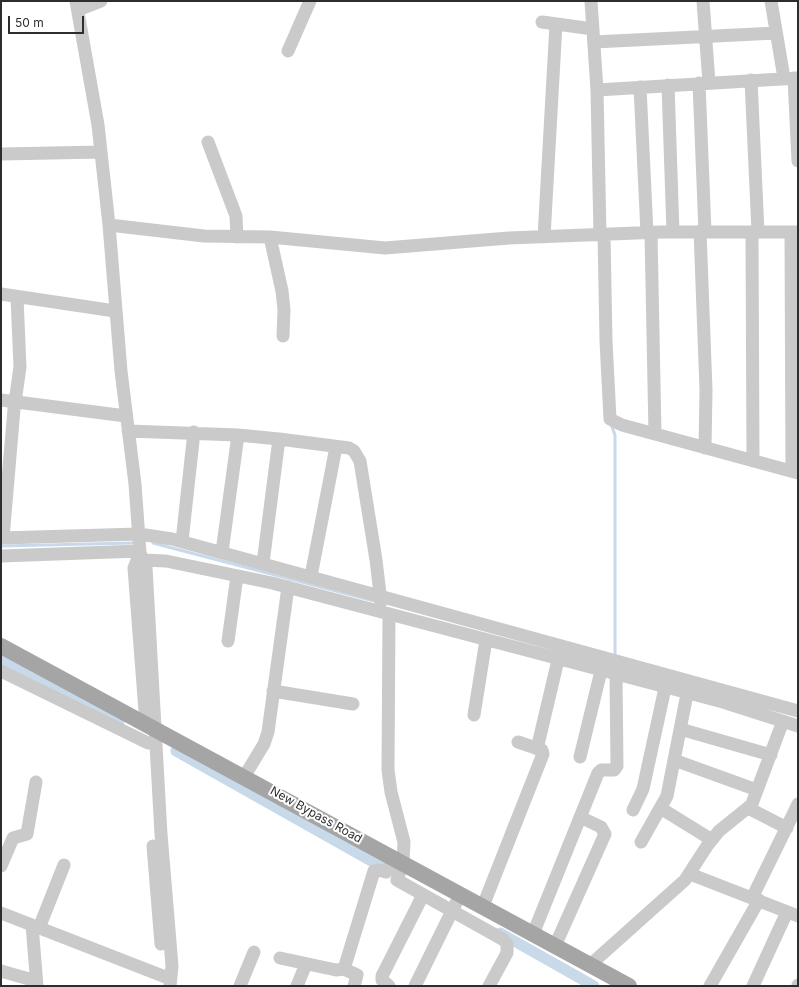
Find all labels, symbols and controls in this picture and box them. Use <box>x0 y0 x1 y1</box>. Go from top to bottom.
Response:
scale bar <box>10 8 86 34</box>
text: 50 m <box>15 15 44 30</box>
street label: New Bypass Road <box>268 784 364 846</box>

